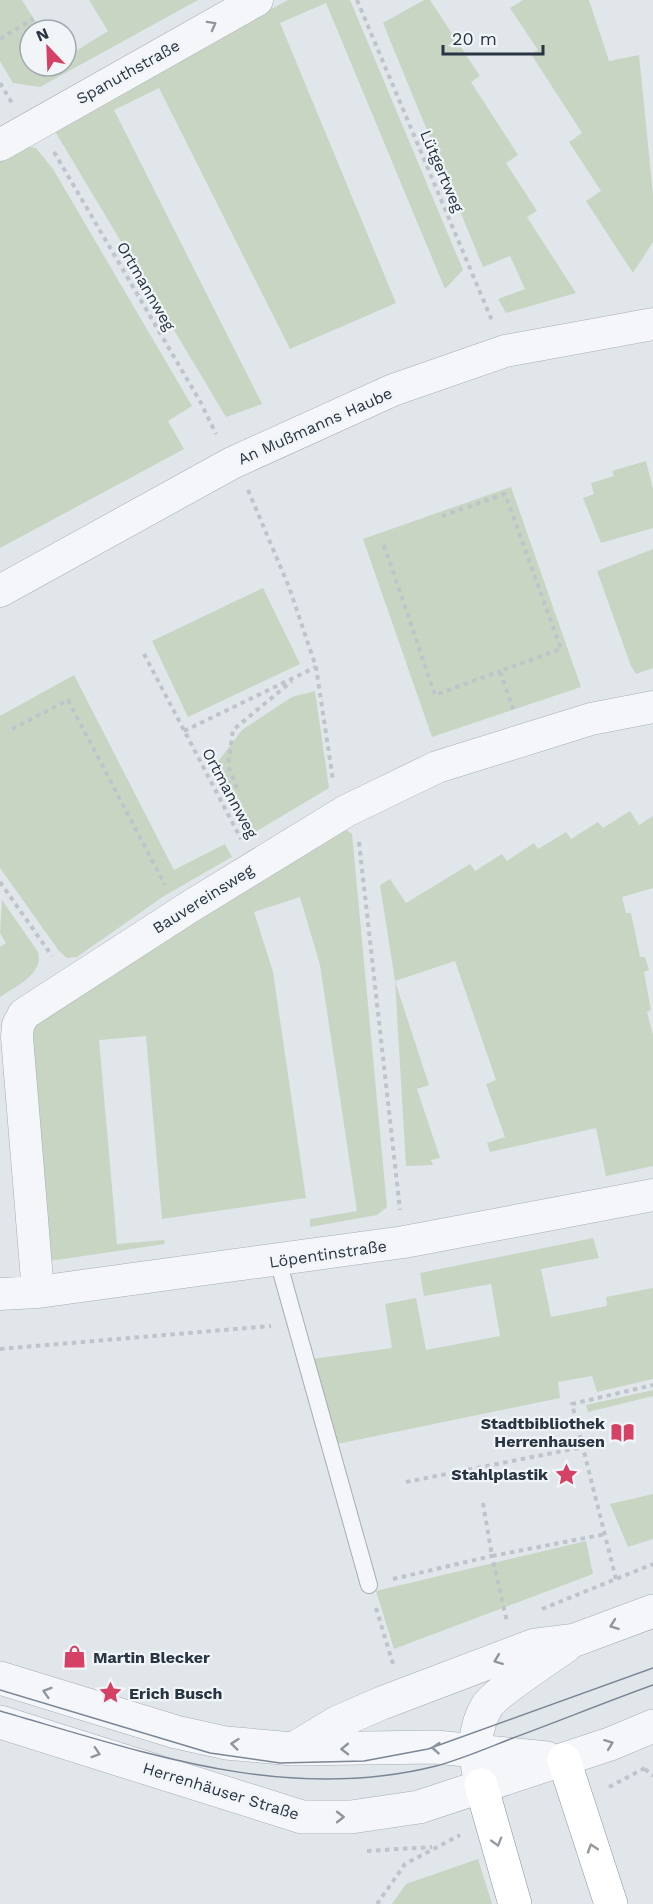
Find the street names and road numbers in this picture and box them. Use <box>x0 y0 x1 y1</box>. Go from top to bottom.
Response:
street label: Spanuthstraße <box>73 36 183 108</box>
street label: Lütgertweg <box>416 127 468 215</box>
street label: Ortmannweg <box>113 238 179 334</box>
street label: An Mußmanns Haube <box>235 383 395 469</box>
street label: Ortmannweg <box>198 745 262 842</box>
street label: Bauvereinsweg <box>149 860 257 938</box>
street label: Löpentinstraße <box>268 1236 388 1272</box>
street label: Herrenhäuser Straße <box>141 1758 301 1824</box>

